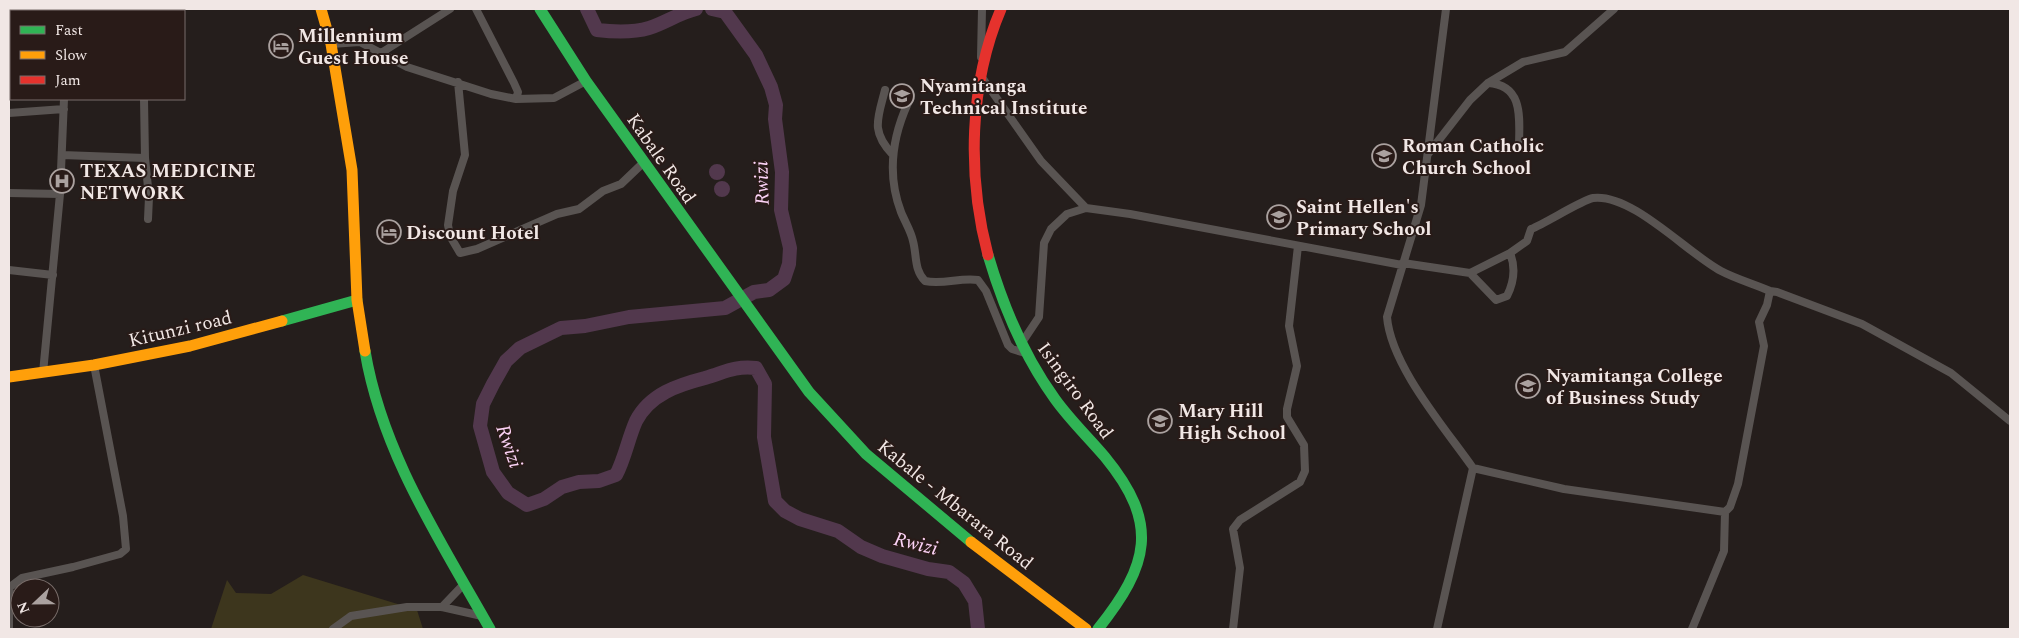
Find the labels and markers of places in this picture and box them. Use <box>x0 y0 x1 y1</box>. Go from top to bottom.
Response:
place label: Millennium Guest House <box>298 22 409 73</box>
hotel icon: Millennium Guest House <box>268 33 294 59</box>
place label: Nyamitanga Technical Institute <box>920 72 1087 123</box>
school or university icon: Nyamitanga Technical Institute <box>889 83 915 109</box>
place label: Roman Catholic Church School <box>1402 132 1544 183</box>
school or university icon: Roman Catholic Church School <box>1371 143 1397 169</box>
place label: TEXAS MEDICINE NETWORK <box>80 157 256 208</box>
hospital icon: TEXAS MEDICINE NETWORK <box>49 168 75 194</box>
place label: Saint Hellen's Primary School <box>1296 193 1432 244</box>
school or university icon: Saint Hellen's Primary School <box>1266 204 1292 230</box>
hotel icon: Discount Hotel <box>376 219 402 245</box>
place label: Discount Hotel <box>406 219 540 248</box>
place label: Nyamitanga College of Business Study <box>1546 362 1723 413</box>
school or university icon: Nyamitanga College of Business Study <box>1515 373 1541 399</box>
place label: Mary Hill High School <box>1178 397 1286 448</box>
school or university icon: Mary Hill High School <box>1147 408 1173 434</box>

